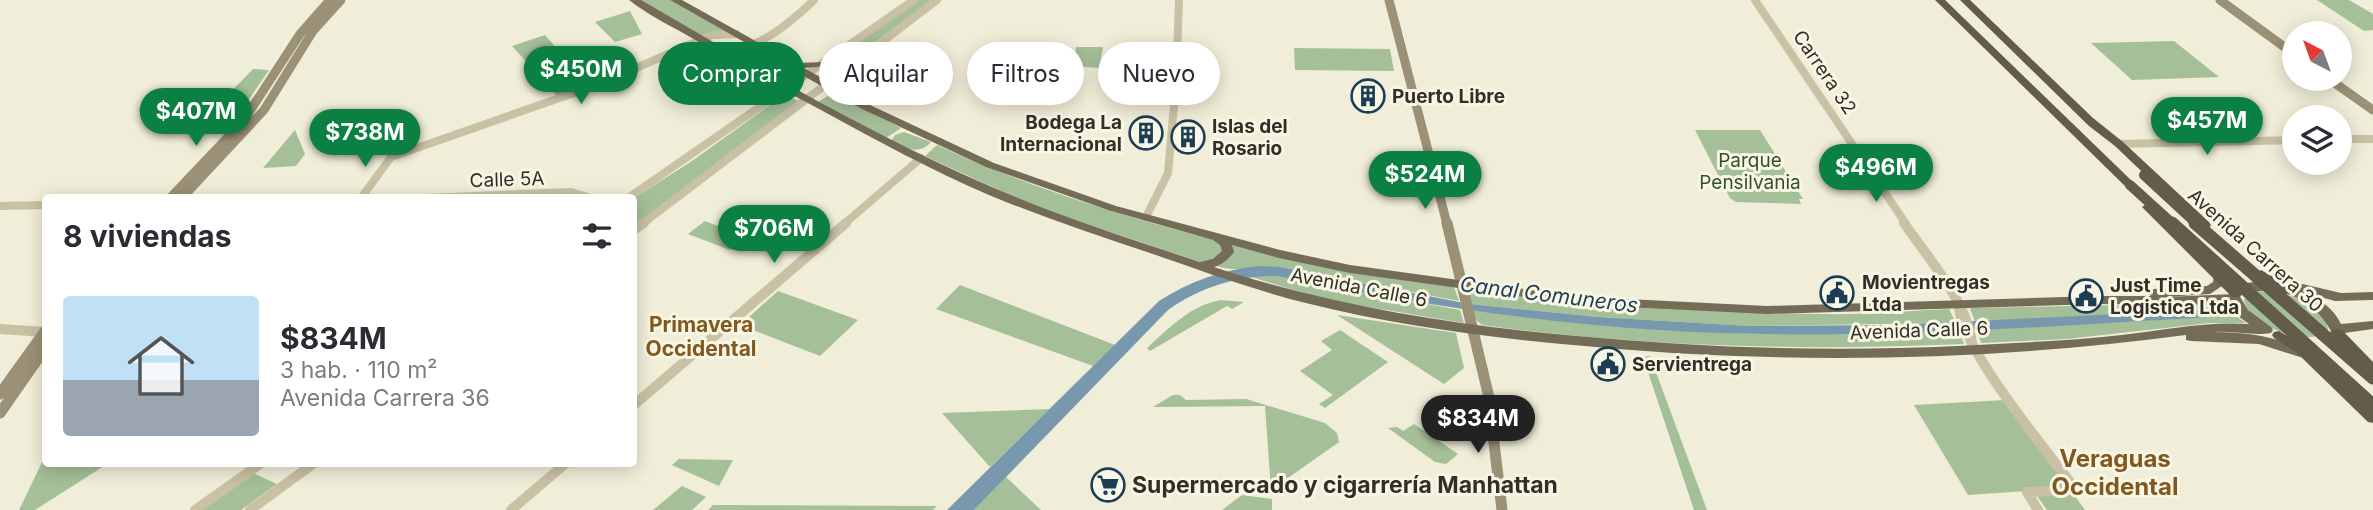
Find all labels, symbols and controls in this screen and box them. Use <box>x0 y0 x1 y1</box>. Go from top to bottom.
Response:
north arrow <box>2282 21 2352 91</box>
map controls <box>2282 21 2352 175</box>
street label: Carrera 32 <box>1788 26 1861 119</box>
chip: Comprar <box>658 42 805 105</box>
chip: Alquilar <box>819 42 953 105</box>
chip: Filtros <box>967 42 1084 105</box>
chip: Nuevo <box>1098 42 1220 105</box>
pin: $450M <box>532 46 630 106</box>
text: $450M <box>540 55 622 83</box>
building icon: Puerto Libre <box>1349 77 1387 115</box>
place label: Puerto Libre <box>1392 85 1505 108</box>
pin: $407M <box>147 88 245 148</box>
text: $407M <box>156 97 236 125</box>
pin: $457M <box>2158 97 2256 157</box>
button: layers <box>2282 105 2352 175</box>
text: $457M <box>2167 106 2247 134</box>
pin: $738M <box>316 110 414 169</box>
place label: Bodega La Internacional <box>1000 111 1122 156</box>
building icon: Bodega La Internacional <box>1127 114 1165 152</box>
place label: Islas del Rosario <box>1212 115 1288 160</box>
text: $738M <box>325 118 405 146</box>
building icon: Islas del Rosario <box>1169 118 1207 156</box>
pin: $496M <box>1827 144 1925 204</box>
park label: Parque Pensilvania <box>1699 149 1801 194</box>
pin: $524M <box>1376 152 1474 211</box>
text: $496M <box>1835 153 1917 181</box>
text: $524M <box>1385 160 1465 188</box>
street label: Calle 5A <box>469 167 545 192</box>
street label: Avenida Carrera 30 <box>2184 184 2328 317</box>
pin: $706M <box>725 205 823 265</box>
text: $706M <box>734 214 814 242</box>
icon: filters <box>578 217 616 255</box>
text: 8 viviendas <box>63 218 232 254</box>
street label: Avenida Calle 6 <box>1289 263 1429 312</box>
water label: Canal Comuneros <box>1459 271 1639 318</box>
place label: Movientregas Ltda <box>1862 271 1990 316</box>
public building icon: Movientregas Ltda <box>1818 274 1856 312</box>
place label: Just Time Logistica Ltda <box>2110 274 2239 319</box>
public building icon: Just Time Logistica Ltda <box>2067 277 2105 315</box>
district label: Primavera Occidental <box>645 312 757 361</box>
street label: Avenida Calle 6 <box>1849 317 1989 344</box>
text: $834M <box>280 320 387 356</box>
icon: home <box>119 324 203 408</box>
public building icon: Servientrega <box>1589 345 1627 383</box>
place label: Servientrega <box>1632 353 1752 376</box>
text: 3 hab. · 110 m² <box>280 356 437 384</box>
text: Avenida Carrera 36 <box>280 384 490 412</box>
pin: $834M <box>1429 396 1527 455</box>
text: $834M <box>1437 404 1519 432</box>
district label: Veraguas Occidental <box>2052 444 2178 501</box>
supermarket icon: Supermercado y cigarrería Manhattan <box>1089 466 1127 504</box>
place label: Supermercado y cigarrería Manhattan <box>1132 471 1558 499</box>

